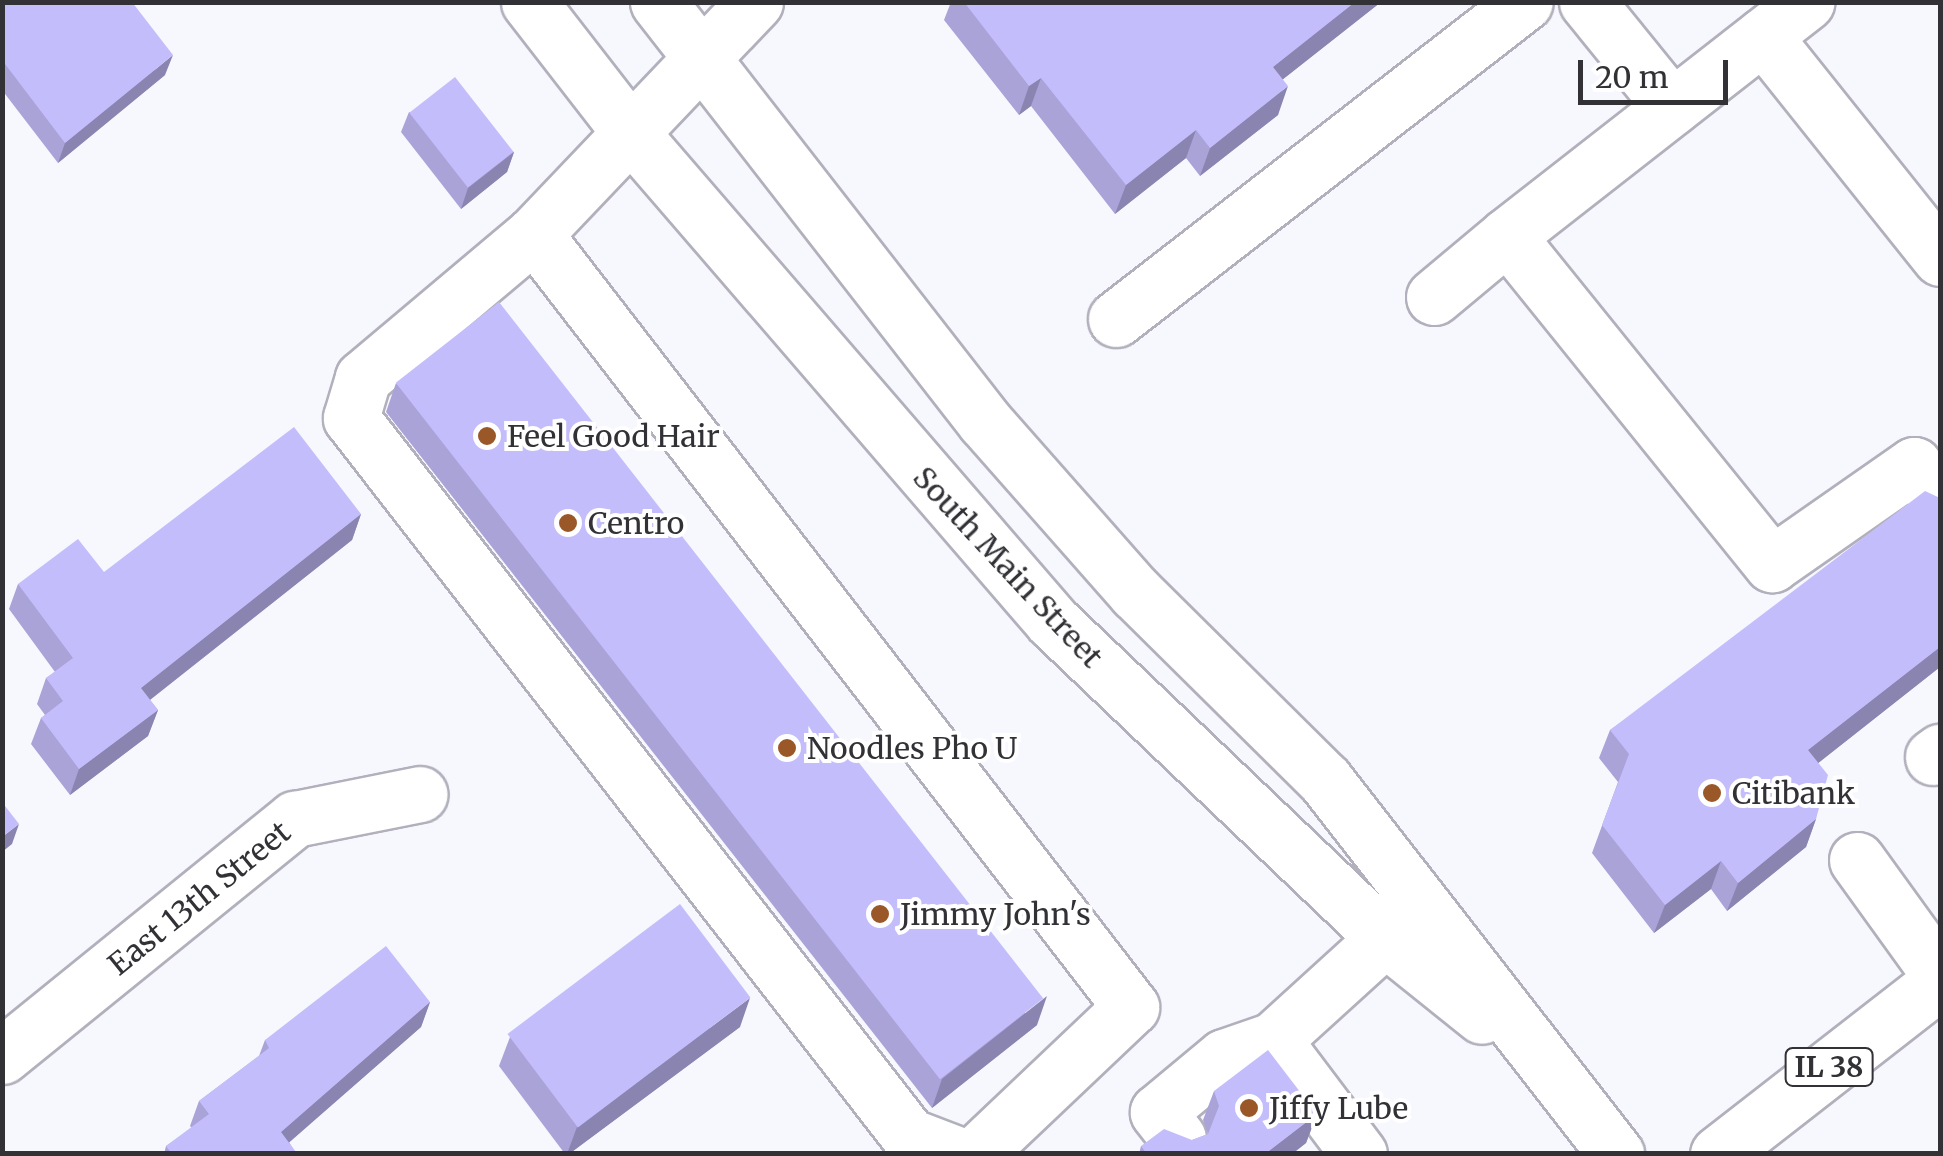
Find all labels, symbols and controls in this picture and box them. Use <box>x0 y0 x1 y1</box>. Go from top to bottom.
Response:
scale bar <box>1583 40 1733 102</box>
text: 20 m <box>1595 58 1668 96</box>
place label: Feel Good Hair <box>507 418 720 454</box>
marker: Feel Good Hair <box>476 425 498 447</box>
street label: South Main Street <box>906 459 1110 675</box>
place label: Centro <box>588 505 684 541</box>
marker: Centro <box>557 512 579 534</box>
place label: Noodles Pho U <box>807 730 1017 766</box>
marker: Noodles Pho U <box>776 737 798 759</box>
place label: Citibank <box>1732 775 1855 811</box>
marker: Citibank <box>1701 782 1723 804</box>
street label: East 13th Street <box>101 814 297 982</box>
place label: Jimmy John's <box>900 896 1091 932</box>
marker: Jimmy John's <box>869 903 891 925</box>
road number: IL 38 <box>1784 1044 1874 1090</box>
place label: Jiffy Lube <box>1269 1090 1408 1126</box>
marker: Jiffy Lube <box>1238 1097 1260 1119</box>

